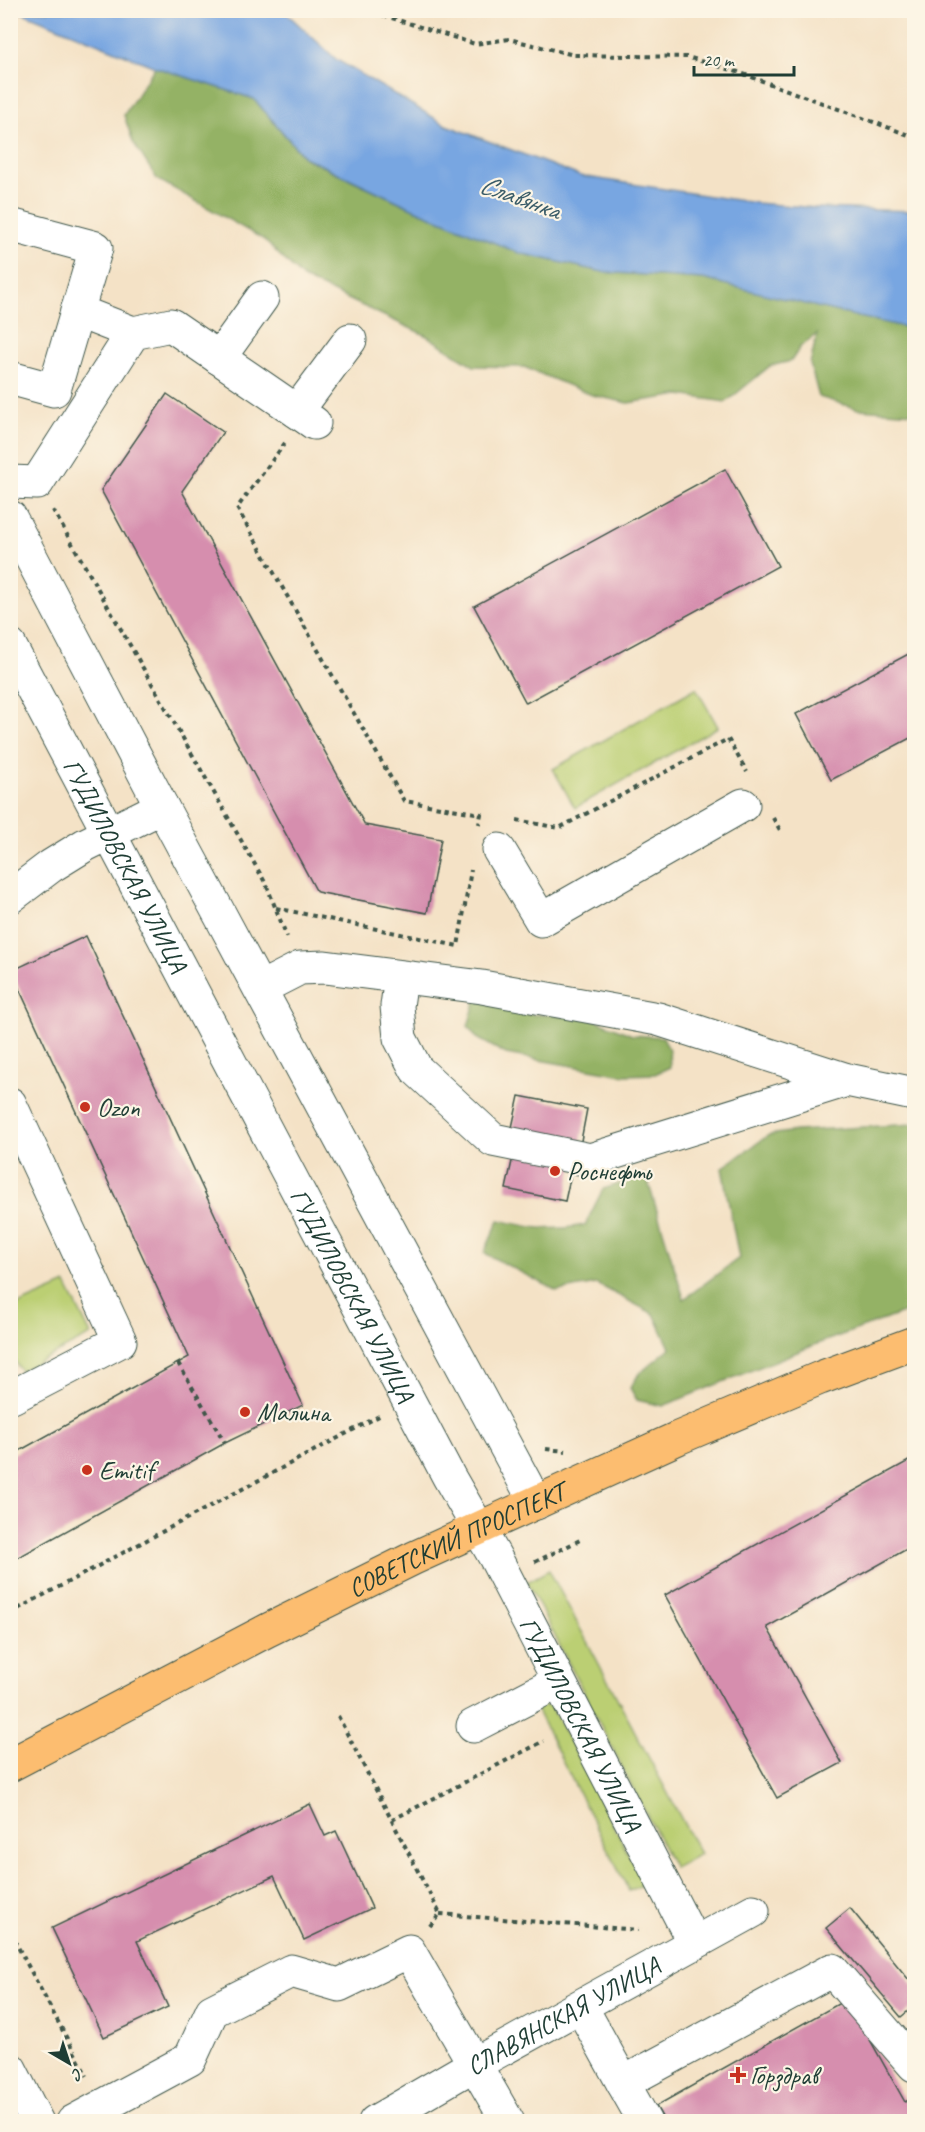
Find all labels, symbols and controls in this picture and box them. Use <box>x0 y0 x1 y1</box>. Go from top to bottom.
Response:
scale bar <box>694 39 794 77</box>
text: 20 m <box>703 49 736 71</box>
water label: Славянка <box>475 167 567 228</box>
street label: ГУДИЛОВСКАЯ УЛИЦА <box>56 753 196 979</box>
place label: Ozon <box>97 1091 140 1124</box>
marker: Ozon <box>78 1100 92 1114</box>
place label: Роснефть <box>567 1155 653 1188</box>
marker: Роснефть <box>548 1164 562 1178</box>
street label: ГУДИЛОВСКАЯ УЛИЦА <box>283 1183 423 1408</box>
place label: Малина <box>257 1396 332 1429</box>
marker: Малина <box>238 1405 252 1419</box>
place label: Emitif <box>99 1454 160 1487</box>
marker: Emitif <box>80 1463 94 1477</box>
street label: СОВЕТСКИЙ ПРОСПЕКТ <box>343 1473 577 1605</box>
street label: ГУДИЛОВСКАЯ УЛИЦА <box>512 1612 650 1838</box>
street label: СЛАВЯНСКАЯ УЛИЦА <box>460 1949 668 2083</box>
north arrow <box>39 2033 99 2093</box>
place label: Горздрав <box>750 2059 822 2092</box>
text: С <box>67 2064 87 2085</box>
marker: Горздрав <box>731 2068 745 2082</box>

